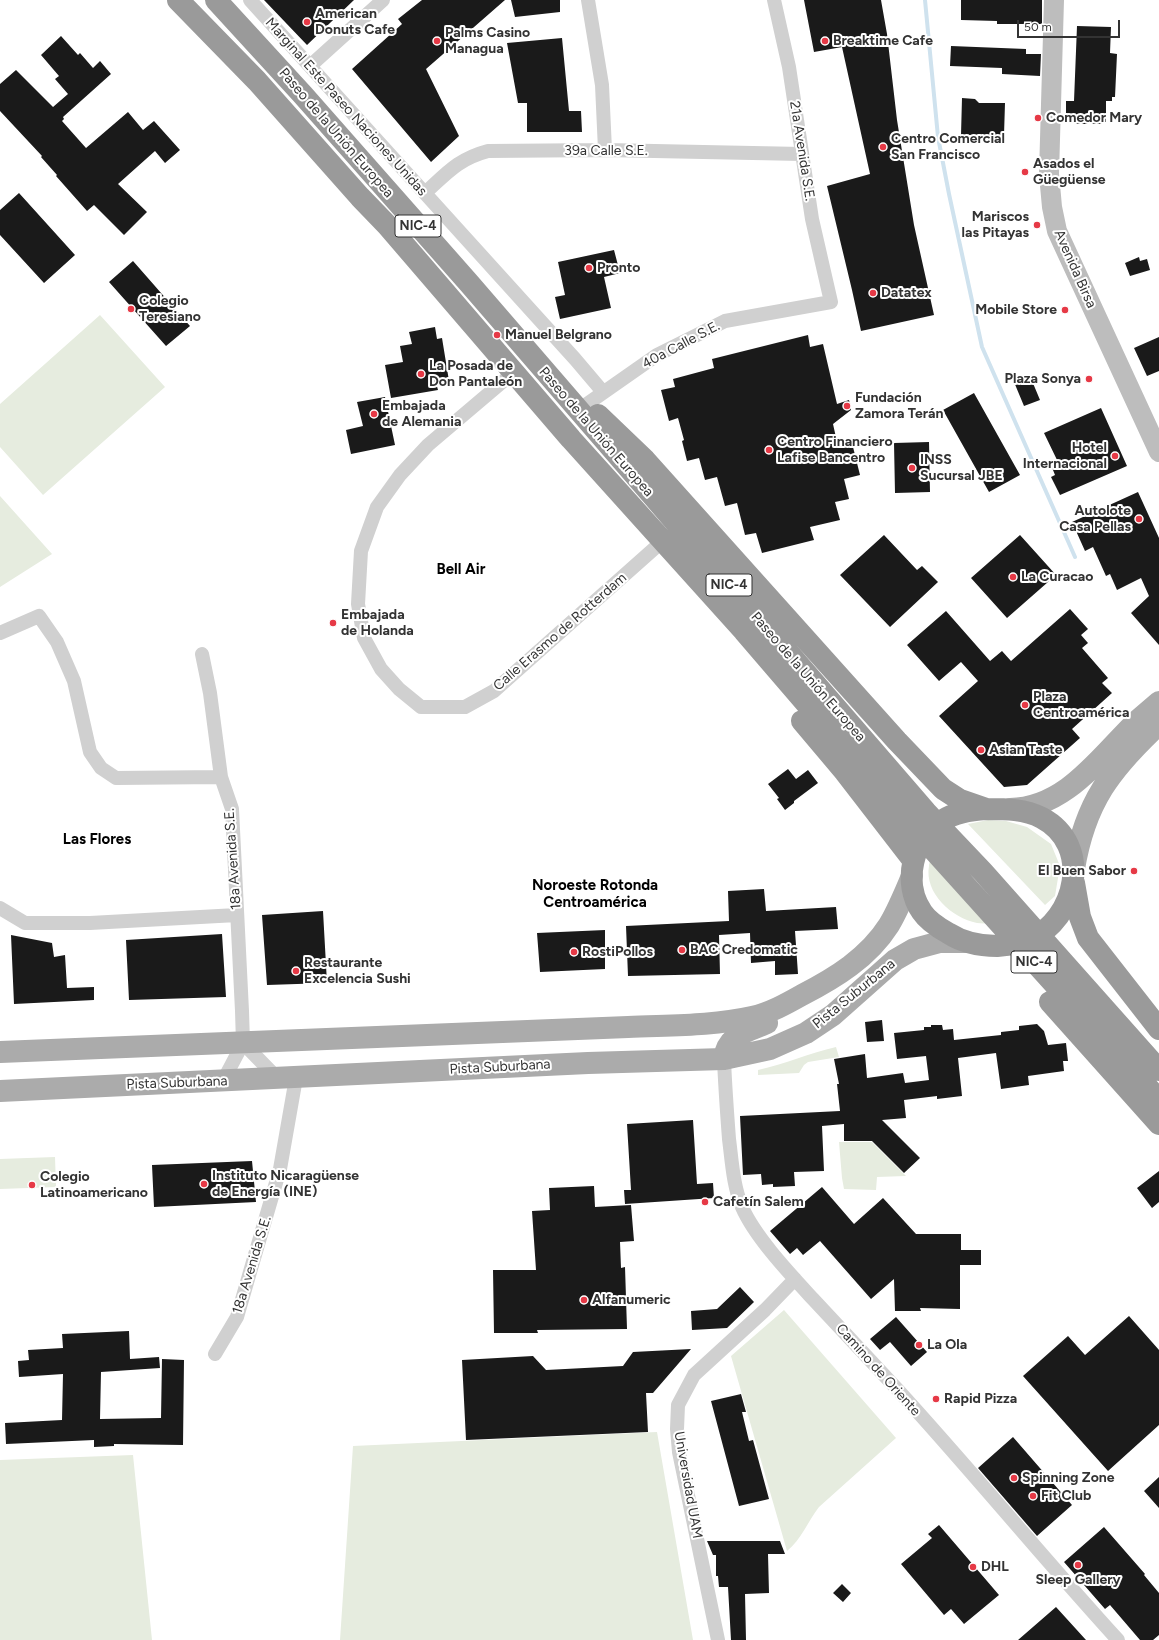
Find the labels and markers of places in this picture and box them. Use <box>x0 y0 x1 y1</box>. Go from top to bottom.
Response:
place label: American Donuts Cafe <box>315 6 395 38</box>
marker: American Donuts Cafe <box>302 17 312 27</box>
place label: Palms Casino Managua <box>445 25 530 58</box>
place label: Breaktime Cafe <box>833 33 933 49</box>
marker: Palms Casino Managua <box>432 36 442 46</box>
marker: Breaktime Cafe <box>820 36 830 46</box>
place label: Comedor Mary <box>1046 110 1142 126</box>
marker: Comedor Mary <box>1033 113 1043 123</box>
place label: Centro Comercial San Francisco <box>891 131 1005 164</box>
marker: Centro Comercial San Francisco <box>878 142 888 152</box>
place label: Asados el Güegüense <box>1033 156 1105 188</box>
marker: Asados el Güegüense <box>1020 167 1030 177</box>
place label: Mariscos las Pitayas <box>962 209 1029 242</box>
marker: Mariscos las Pitayas <box>1032 220 1042 230</box>
place label: Pronto <box>597 260 640 276</box>
marker: Pronto <box>584 263 594 273</box>
place label: Datatex <box>881 285 932 301</box>
marker: Datatex <box>868 288 878 298</box>
place label: Colegio Teresiano <box>139 293 201 326</box>
place label: Mobile Store <box>975 302 1057 318</box>
marker: Colegio Teresiano <box>126 304 136 314</box>
marker: Mobile Store <box>1060 305 1070 315</box>
place label: Manuel Belgrano <box>505 327 612 343</box>
marker: Manuel Belgrano <box>492 330 502 340</box>
place label: La Posada de Don Pantaleón <box>429 358 522 390</box>
marker: La Posada de Don Pantaleón <box>416 369 426 379</box>
place label: Plaza Sonya <box>1004 371 1081 387</box>
marker: Plaza Sonya <box>1084 374 1094 384</box>
place label: Fundación Zamora Terán <box>855 390 943 422</box>
place label: Embajada de Alemania <box>382 398 461 430</box>
marker: Fundación Zamora Terán <box>842 401 852 411</box>
marker: Embajada de Alemania <box>369 409 379 419</box>
place label: Centro Financiero Lafise Bancentro <box>777 434 893 466</box>
place label: Hotel Internacional <box>1023 440 1107 472</box>
marker: Centro Financiero Lafise Bancentro <box>764 445 774 455</box>
marker: Hotel Internacional <box>1110 451 1120 461</box>
place label: INSS Sucursal JBE <box>920 452 1003 484</box>
marker: INSS Sucursal JBE <box>907 463 917 473</box>
place label: Autolote Casa Pellas <box>1059 503 1131 536</box>
marker: Autolote Casa Pellas <box>1134 514 1144 524</box>
place label: La Curacao <box>1021 569 1093 585</box>
marker: La Curacao <box>1008 572 1018 582</box>
place label: Embajada de Holanda <box>341 607 414 640</box>
marker: Embajada de Holanda <box>328 618 338 628</box>
place label: Plaza Centroamérica <box>1033 689 1129 722</box>
marker: Plaza Centroamérica <box>1020 700 1030 710</box>
place label: Asian Taste <box>989 742 1062 758</box>
marker: Asian Taste <box>976 745 986 755</box>
place label: El Buen Sabor <box>1038 863 1126 879</box>
marker: El Buen Sabor <box>1129 866 1139 876</box>
place label: BAC Credomatic <box>690 942 798 958</box>
place label: RostiPollos <box>582 944 653 960</box>
marker: BAC Credomatic <box>677 945 687 955</box>
marker: RostiPollos <box>569 947 579 957</box>
place label: Restaurante Excelencia Sushi <box>304 955 411 988</box>
marker: Restaurante Excelencia Sushi <box>291 966 301 976</box>
place label: Instituto Nicaragüense de Energía (INE) <box>212 1168 359 1200</box>
place label: Colegio Latinoamericano <box>40 1169 148 1202</box>
marker: Instituto Nicaragüense de Energía (INE) <box>199 1179 209 1189</box>
marker: Colegio Latinoamericano <box>27 1180 37 1190</box>
place label: Cafetín Salem <box>713 1194 804 1210</box>
marker: Cafetín Salem <box>700 1197 710 1207</box>
place label: Alfanumeric <box>592 1292 671 1308</box>
marker: Alfanumeric <box>579 1295 589 1305</box>
place label: La Ola <box>927 1337 967 1353</box>
marker: La Ola <box>914 1340 924 1350</box>
place label: Rapid Pizza <box>944 1391 1017 1407</box>
marker: Rapid Pizza <box>931 1394 941 1404</box>
place label: Spinning Zone <box>1022 1470 1115 1486</box>
marker: Spinning Zone <box>1009 1473 1019 1483</box>
place label: Fit Club <box>1041 1488 1091 1504</box>
marker: Fit Club <box>1028 1491 1038 1501</box>
place label: DHL <box>981 1559 1009 1575</box>
marker: Sleep Gallery <box>1073 1560 1083 1570</box>
marker: DHL <box>968 1562 978 1572</box>
place label: Sleep Gallery <box>1035 1572 1121 1588</box>

